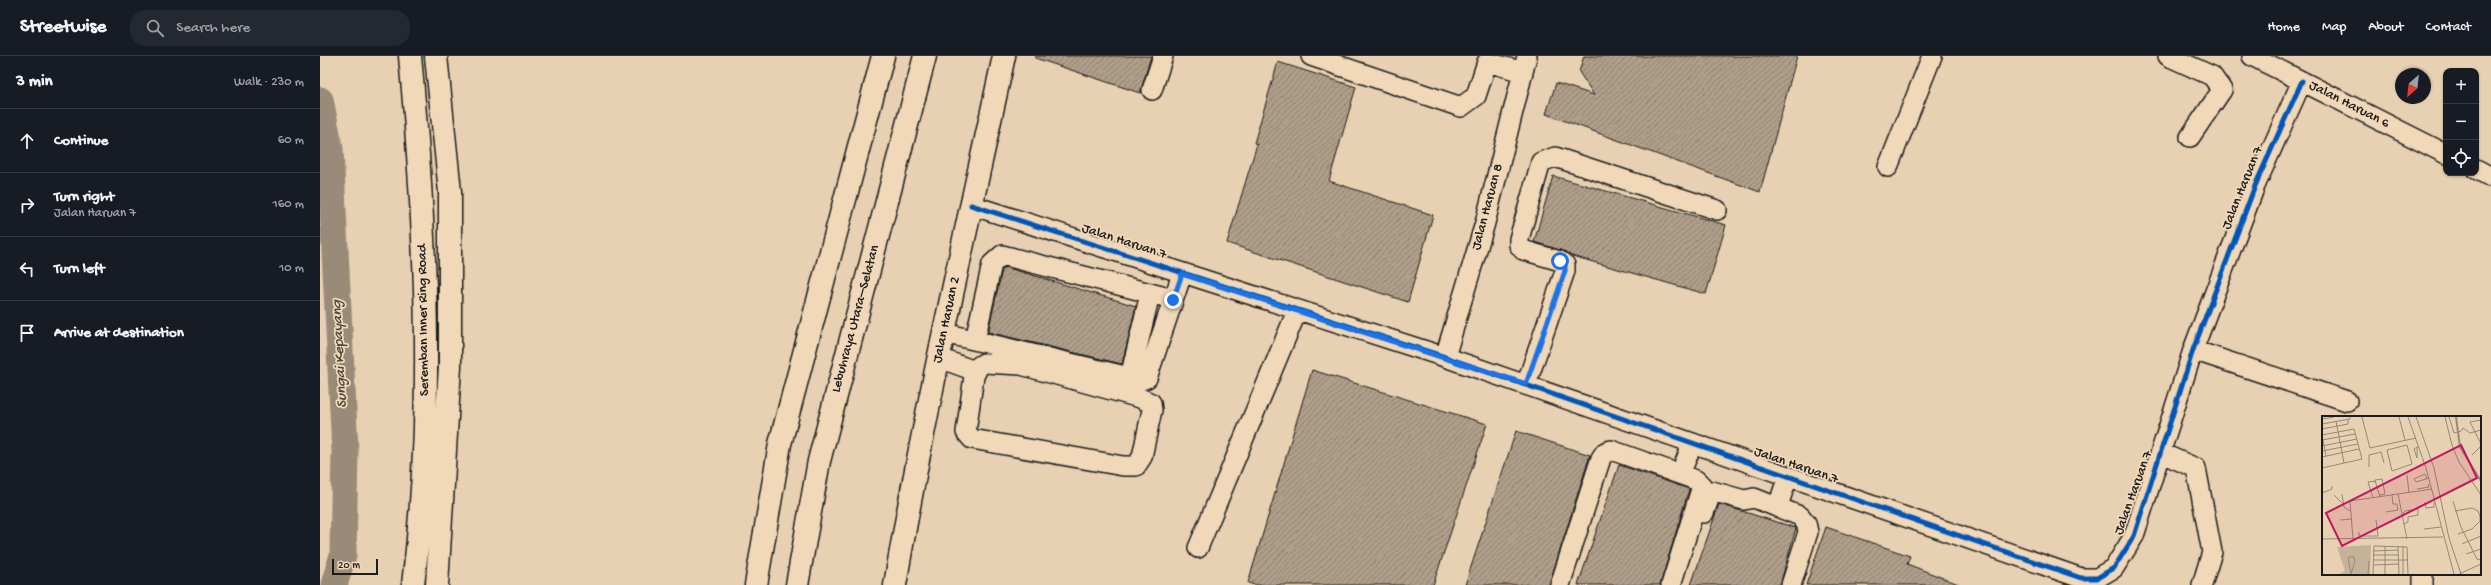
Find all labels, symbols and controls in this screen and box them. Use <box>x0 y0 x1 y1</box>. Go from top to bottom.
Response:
search box <box>130 10 410 46</box>
text: Streetwise <box>20 16 106 39</box>
icon: search <box>144 17 166 39</box>
text: Search here <box>176 19 250 37</box>
text: Home <box>2268 19 2300 36</box>
text: Map <box>2322 19 2346 36</box>
text: About <box>2368 19 2404 36</box>
text: Contact <box>2426 19 2471 36</box>
north arrow <box>2395 68 2431 104</box>
map controls <box>2443 68 2479 176</box>
button: + <box>2443 68 2479 104</box>
text: 3 min <box>16 72 53 92</box>
text: Walk · 230 m <box>234 75 304 90</box>
street label: Jalan Haruan 6 <box>2306 77 2393 133</box>
button: − <box>2443 104 2479 140</box>
icon: ahead <box>16 130 38 152</box>
text: Continue <box>54 132 108 150</box>
text: 60 m <box>278 133 304 148</box>
button: locate <box>2443 140 2479 176</box>
street label: Jalan Haruan 7 <box>2219 143 2268 232</box>
street label: Jalan Haruan 8 <box>1468 162 1508 252</box>
text: Turn right <box>54 188 114 206</box>
icon: right <box>16 194 38 216</box>
text: 160 m <box>272 197 304 212</box>
text: Jalan Haruan 7 <box>54 206 136 221</box>
street label: Jalan Haruan 7 <box>1079 220 1169 264</box>
street label: Seremban Inner Ring Road <box>414 242 434 396</box>
street label: Lebuhraya Utara–Selatan <box>828 243 884 395</box>
route start <box>1551 252 1569 270</box>
icon: left <box>16 258 38 280</box>
text: Turn left <box>54 260 105 278</box>
text: 10 m <box>279 261 304 276</box>
street label: Jalan Haruan 2 <box>930 275 964 365</box>
route end <box>1164 291 1182 309</box>
water label: Sungai Kepayang <box>328 298 352 408</box>
icon: arrive <box>16 322 38 344</box>
text: Arrive at destination <box>54 324 184 342</box>
inset map <box>2322 416 2481 575</box>
street label: Jalan Haruan 7 <box>1751 444 1841 489</box>
street label: Jalan Haruan 7 <box>2111 448 2157 537</box>
scale bar <box>332 557 378 576</box>
text: 20 m <box>338 560 360 572</box>

